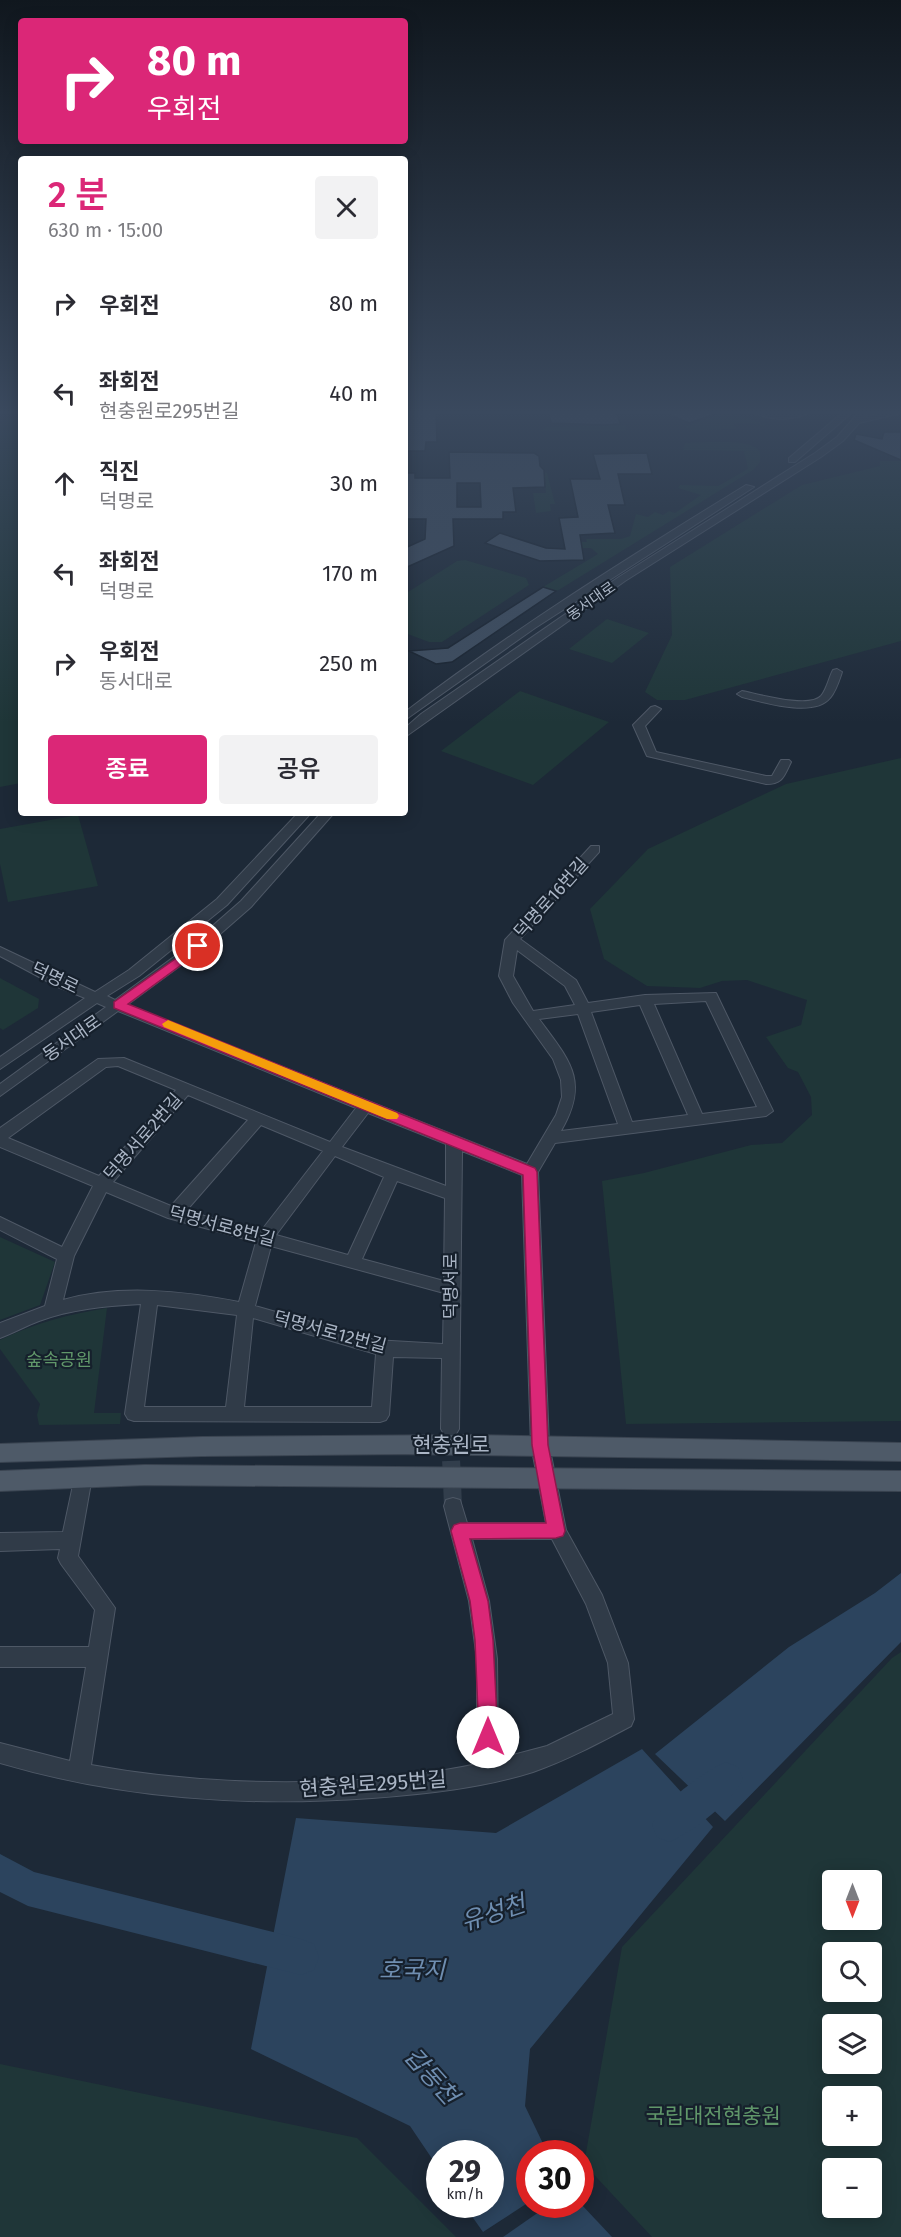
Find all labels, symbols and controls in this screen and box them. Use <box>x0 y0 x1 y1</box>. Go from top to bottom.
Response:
text: 80 m <box>147 36 241 86</box>
icon: right <box>48 42 126 120</box>
text: 우회전 <box>147 93 222 125</box>
text: 2 분 <box>48 173 108 217</box>
button: close <box>315 176 378 239</box>
text: 630 m · 15:00 <box>48 218 163 242</box>
icon: right <box>48 287 81 320</box>
text: 80 m <box>329 290 378 317</box>
text: 우회전 <box>99 292 160 319</box>
text: 좌회전 <box>99 368 160 395</box>
icon: left <box>48 377 81 410</box>
text: 40 m <box>329 380 378 407</box>
text: 현충원로295번길 <box>99 399 240 423</box>
text: 직진 <box>99 458 139 485</box>
icon: ahead <box>48 467 81 500</box>
text: 30 m <box>330 470 378 497</box>
text: 덕명로 <box>99 489 154 513</box>
text: 좌회전 <box>99 548 160 575</box>
icon: left <box>48 557 81 590</box>
text: 170 m <box>322 560 378 587</box>
street label: 동서대로 <box>563 578 619 624</box>
text: 덕명로 <box>99 579 154 603</box>
text: 우회전 <box>99 638 160 665</box>
icon: right <box>48 647 81 680</box>
text: 250 m <box>319 650 378 677</box>
text: 동서대로 <box>99 669 173 693</box>
button: 종료 <box>48 735 207 804</box>
button: 공유 <box>219 735 378 804</box>
street label: 덕명로16번길 <box>509 853 593 943</box>
pin <box>172 920 223 971</box>
icon: arrive <box>181 929 214 962</box>
street label: 덕명로 <box>28 958 82 998</box>
street label: 동서대로 <box>39 1010 105 1066</box>
street label: 덕명서로2번길 <box>99 1089 187 1185</box>
street label: 덕명서로8번길 <box>166 1201 278 1251</box>
street label: 덕명서로 <box>440 1253 462 1319</box>
street label: 덕명서로12번길 <box>271 1306 389 1358</box>
park label: 숲속공원 <box>26 1349 92 1371</box>
street label: 현충원로 <box>412 1432 490 1458</box>
position arrow <box>456 1705 520 1769</box>
street label: 현충원로295번길 <box>298 1766 448 1802</box>
north arrow <box>822 1870 882 1930</box>
map controls <box>822 1870 882 2218</box>
water label: 유성천 <box>457 1889 532 1937</box>
button: search <box>822 1942 882 2002</box>
water label: 호국지 <box>379 1956 447 1984</box>
button: layers <box>822 2014 882 2074</box>
water label: 갑동천 <box>398 2042 466 2112</box>
button: + <box>822 2086 882 2146</box>
park label: 국립대전현충원 <box>645 2103 781 2129</box>
speed limit sign: 30 <box>516 2140 594 2218</box>
text: 29 <box>449 2154 481 2190</box>
button: − <box>822 2158 882 2218</box>
text: km/h <box>446 2185 484 2203</box>

